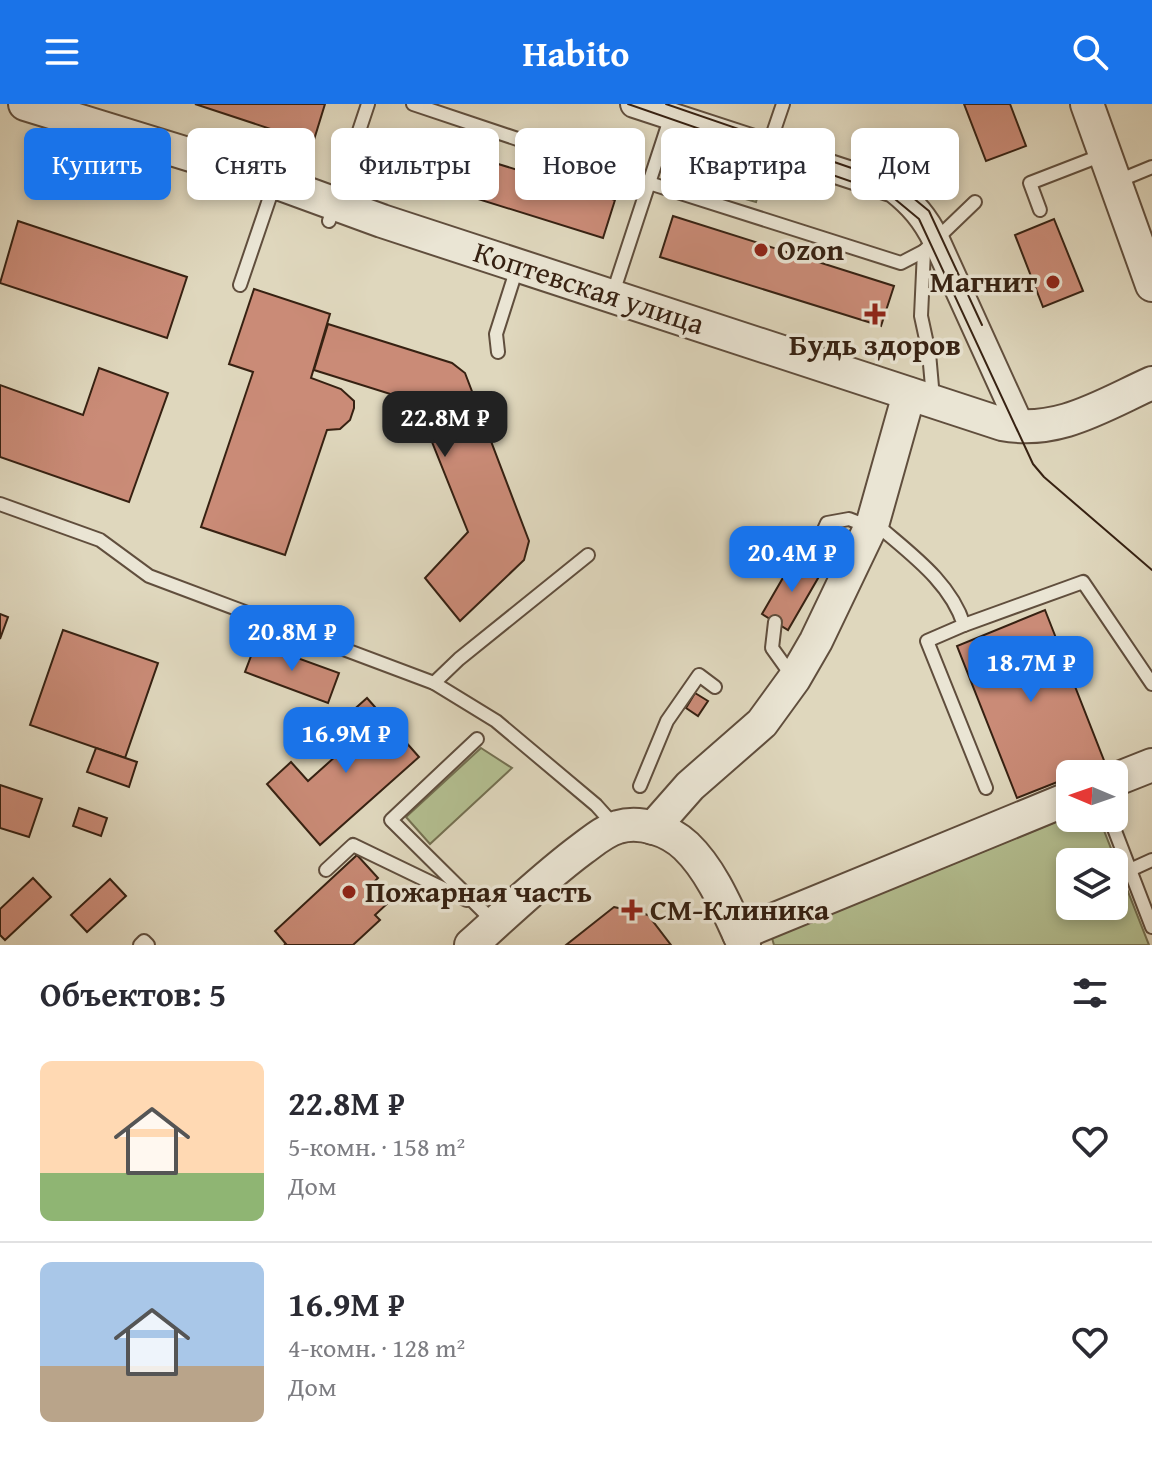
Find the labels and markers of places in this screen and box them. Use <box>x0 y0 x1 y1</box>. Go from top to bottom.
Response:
place label: Ozon <box>777 227 844 271</box>
marker: Ozon <box>752 241 770 259</box>
place label: Магнит <box>930 259 1038 303</box>
marker: Магнит <box>1044 273 1062 291</box>
marker: Будь здоров <box>866 305 884 323</box>
place label: Будь здоров <box>789 322 961 366</box>
pin: 22.8M ₽ <box>371 391 519 459</box>
pin: 20.4M ₽ <box>718 526 866 594</box>
pin: 20.8M ₽ <box>218 605 366 673</box>
pin: 18.7M ₽ <box>957 636 1105 704</box>
pin: 16.9M ₽ <box>272 707 420 775</box>
place label: Пожарная часть <box>365 869 592 913</box>
marker: Пожарная часть <box>340 883 358 901</box>
place label: СМ-Клиника <box>650 887 830 931</box>
marker: СМ-Клиника <box>621 899 643 921</box>

